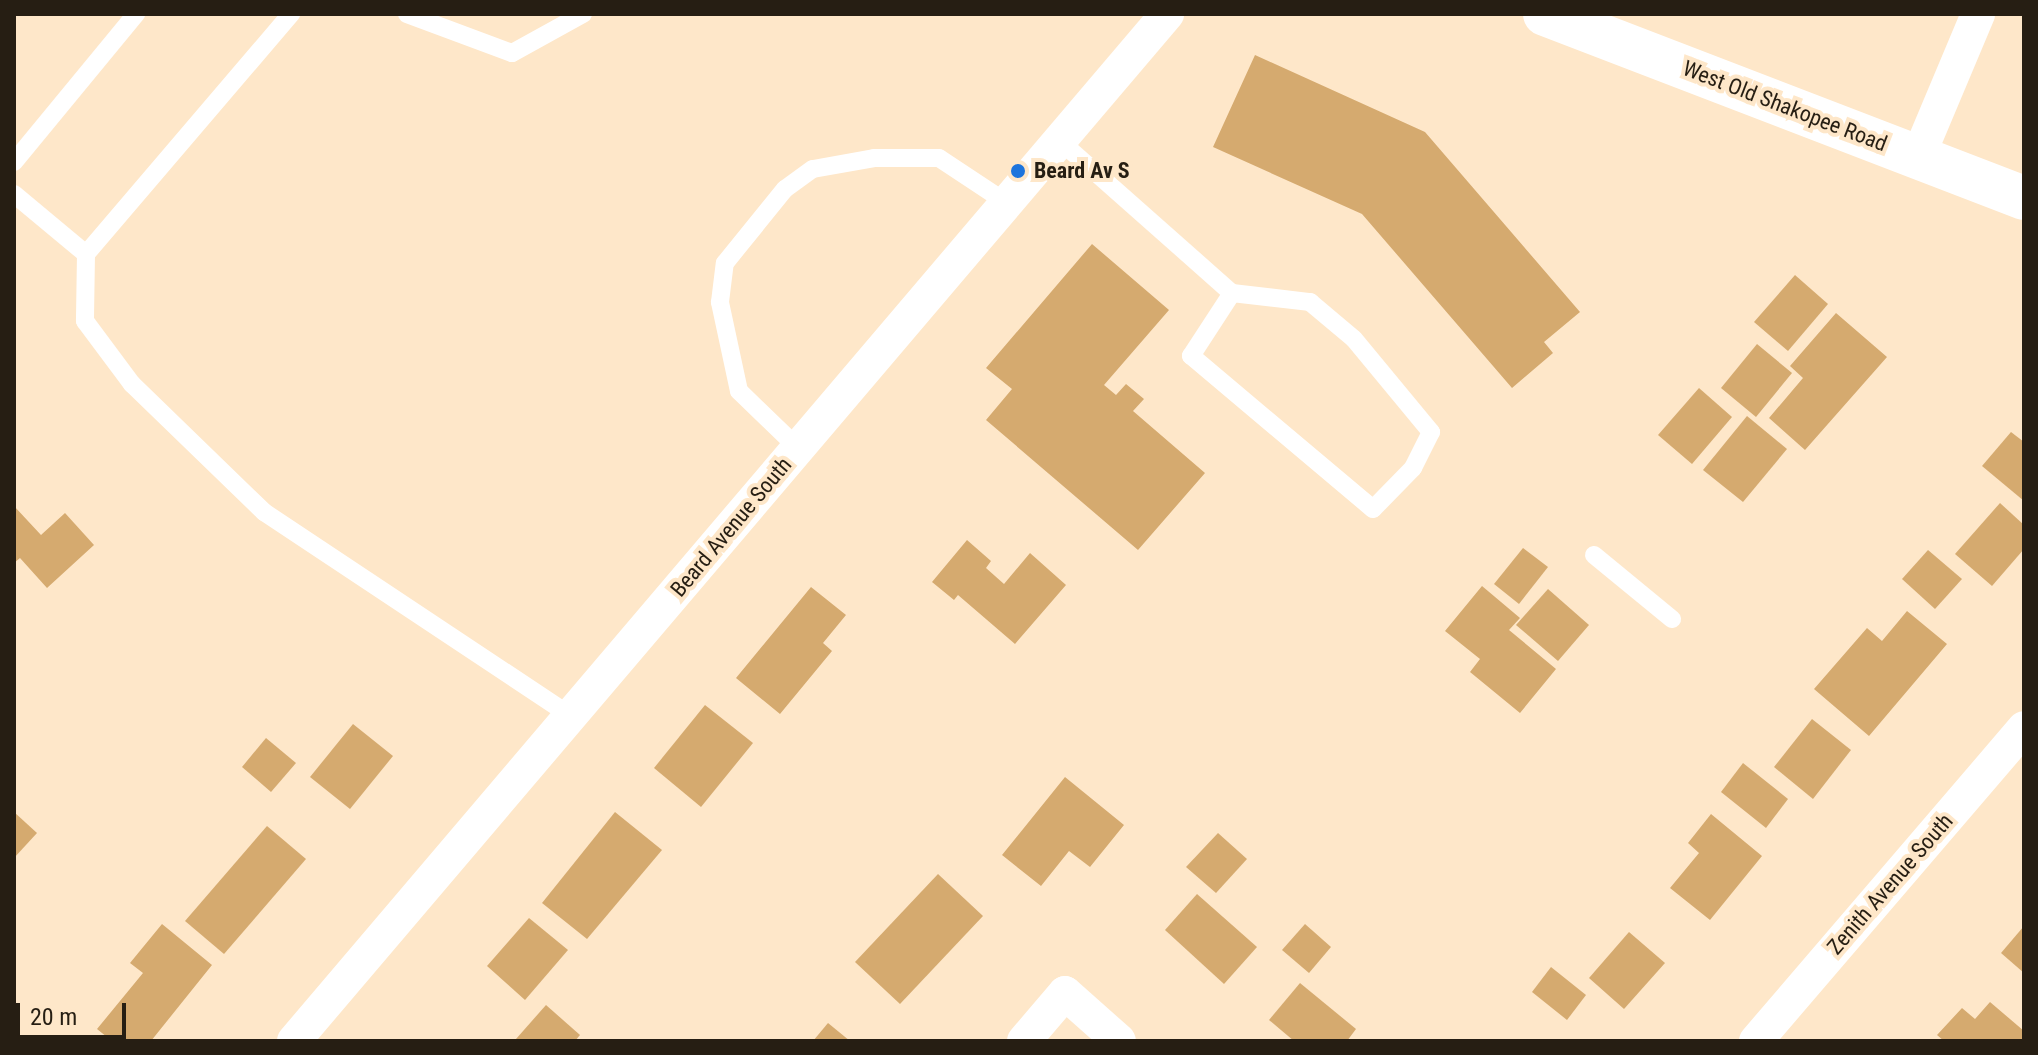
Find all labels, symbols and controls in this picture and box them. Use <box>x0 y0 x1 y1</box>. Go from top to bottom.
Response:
street label: West Old Shakopee Road <box>1679 55 1891 157</box>
place label: Beard Av S <box>1034 158 1130 184</box>
marker: Beard Av S <box>1009 162 1027 180</box>
street label: Beard Avenue South <box>665 452 797 602</box>
street label: Zenith Avenue South <box>1822 808 1958 960</box>
scale bar <box>20 987 130 1037</box>
text: 20 m <box>30 1003 77 1031</box>

